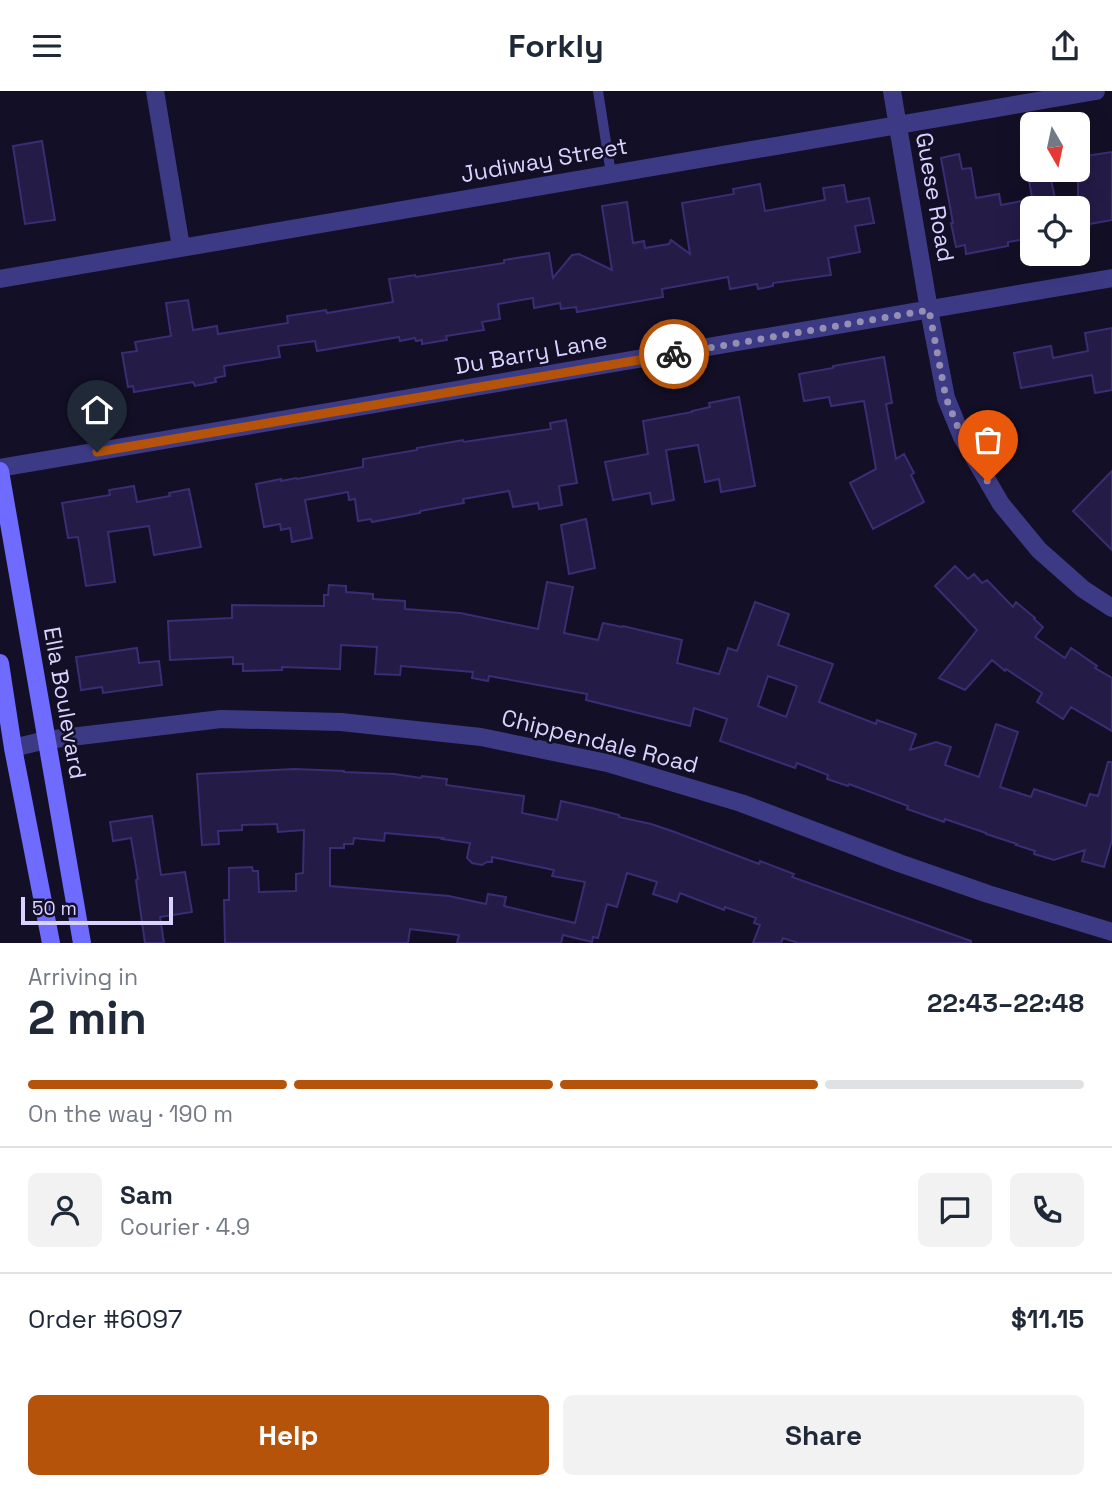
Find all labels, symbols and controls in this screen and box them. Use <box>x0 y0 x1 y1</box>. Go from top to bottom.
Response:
text: Forkly <box>508 26 604 66</box>
icon: menu <box>28 27 66 65</box>
icon: share <box>1046 27 1084 65</box>
north arrow <box>1020 112 1090 182</box>
map controls <box>1020 112 1090 266</box>
street label: Guese Road <box>909 130 961 264</box>
street label: Judiway Street <box>458 131 630 189</box>
button: locate <box>1020 196 1090 266</box>
courier <box>639 319 709 389</box>
street label: Du Barry Lane <box>452 325 610 381</box>
icon: bike <box>655 335 693 373</box>
pin <box>67 380 127 452</box>
icon: home <box>78 391 116 429</box>
pin <box>958 410 1018 482</box>
icon: bag <box>969 421 1007 459</box>
street label: Ella Boulevard <box>37 625 93 781</box>
street label: Chippendale Road <box>499 702 701 780</box>
scale bar <box>21 894 173 926</box>
text: 50 m <box>32 896 77 921</box>
text: Arriving in <box>28 962 138 992</box>
text: 22:43–22:48 <box>927 986 1084 1020</box>
text: 2 min <box>28 989 147 1047</box>
text: On the way · 190 m <box>28 1099 233 1129</box>
button: person <box>28 1173 102 1247</box>
button: chat <box>918 1173 992 1247</box>
button: phone <box>1010 1173 1084 1247</box>
text: Sam <box>120 1178 173 1212</box>
text: Courier · 4.9 <box>120 1212 250 1242</box>
text: Order #6097 <box>28 1302 182 1336</box>
text: $11.15 <box>1011 1302 1084 1336</box>
button: Help <box>28 1395 549 1475</box>
button: Share <box>563 1395 1084 1475</box>

